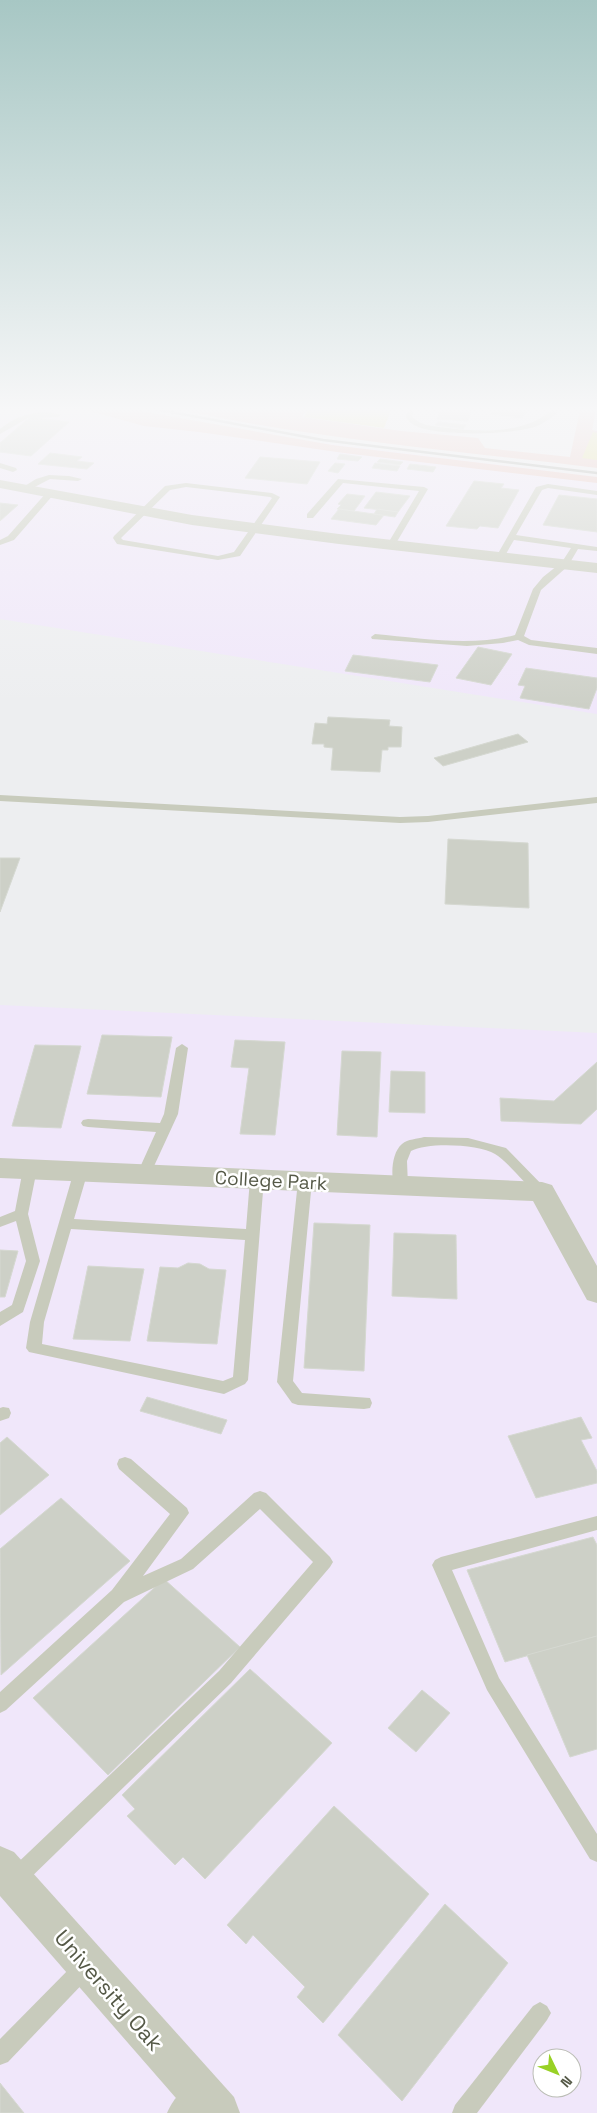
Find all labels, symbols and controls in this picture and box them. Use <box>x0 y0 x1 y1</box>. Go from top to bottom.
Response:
street label: College Park <box>214 1165 328 1196</box>
street label: University Oak <box>49 1924 169 2056</box>
north arrow <box>532 2048 582 2098</box>
text: N <box>557 2072 576 2091</box>

